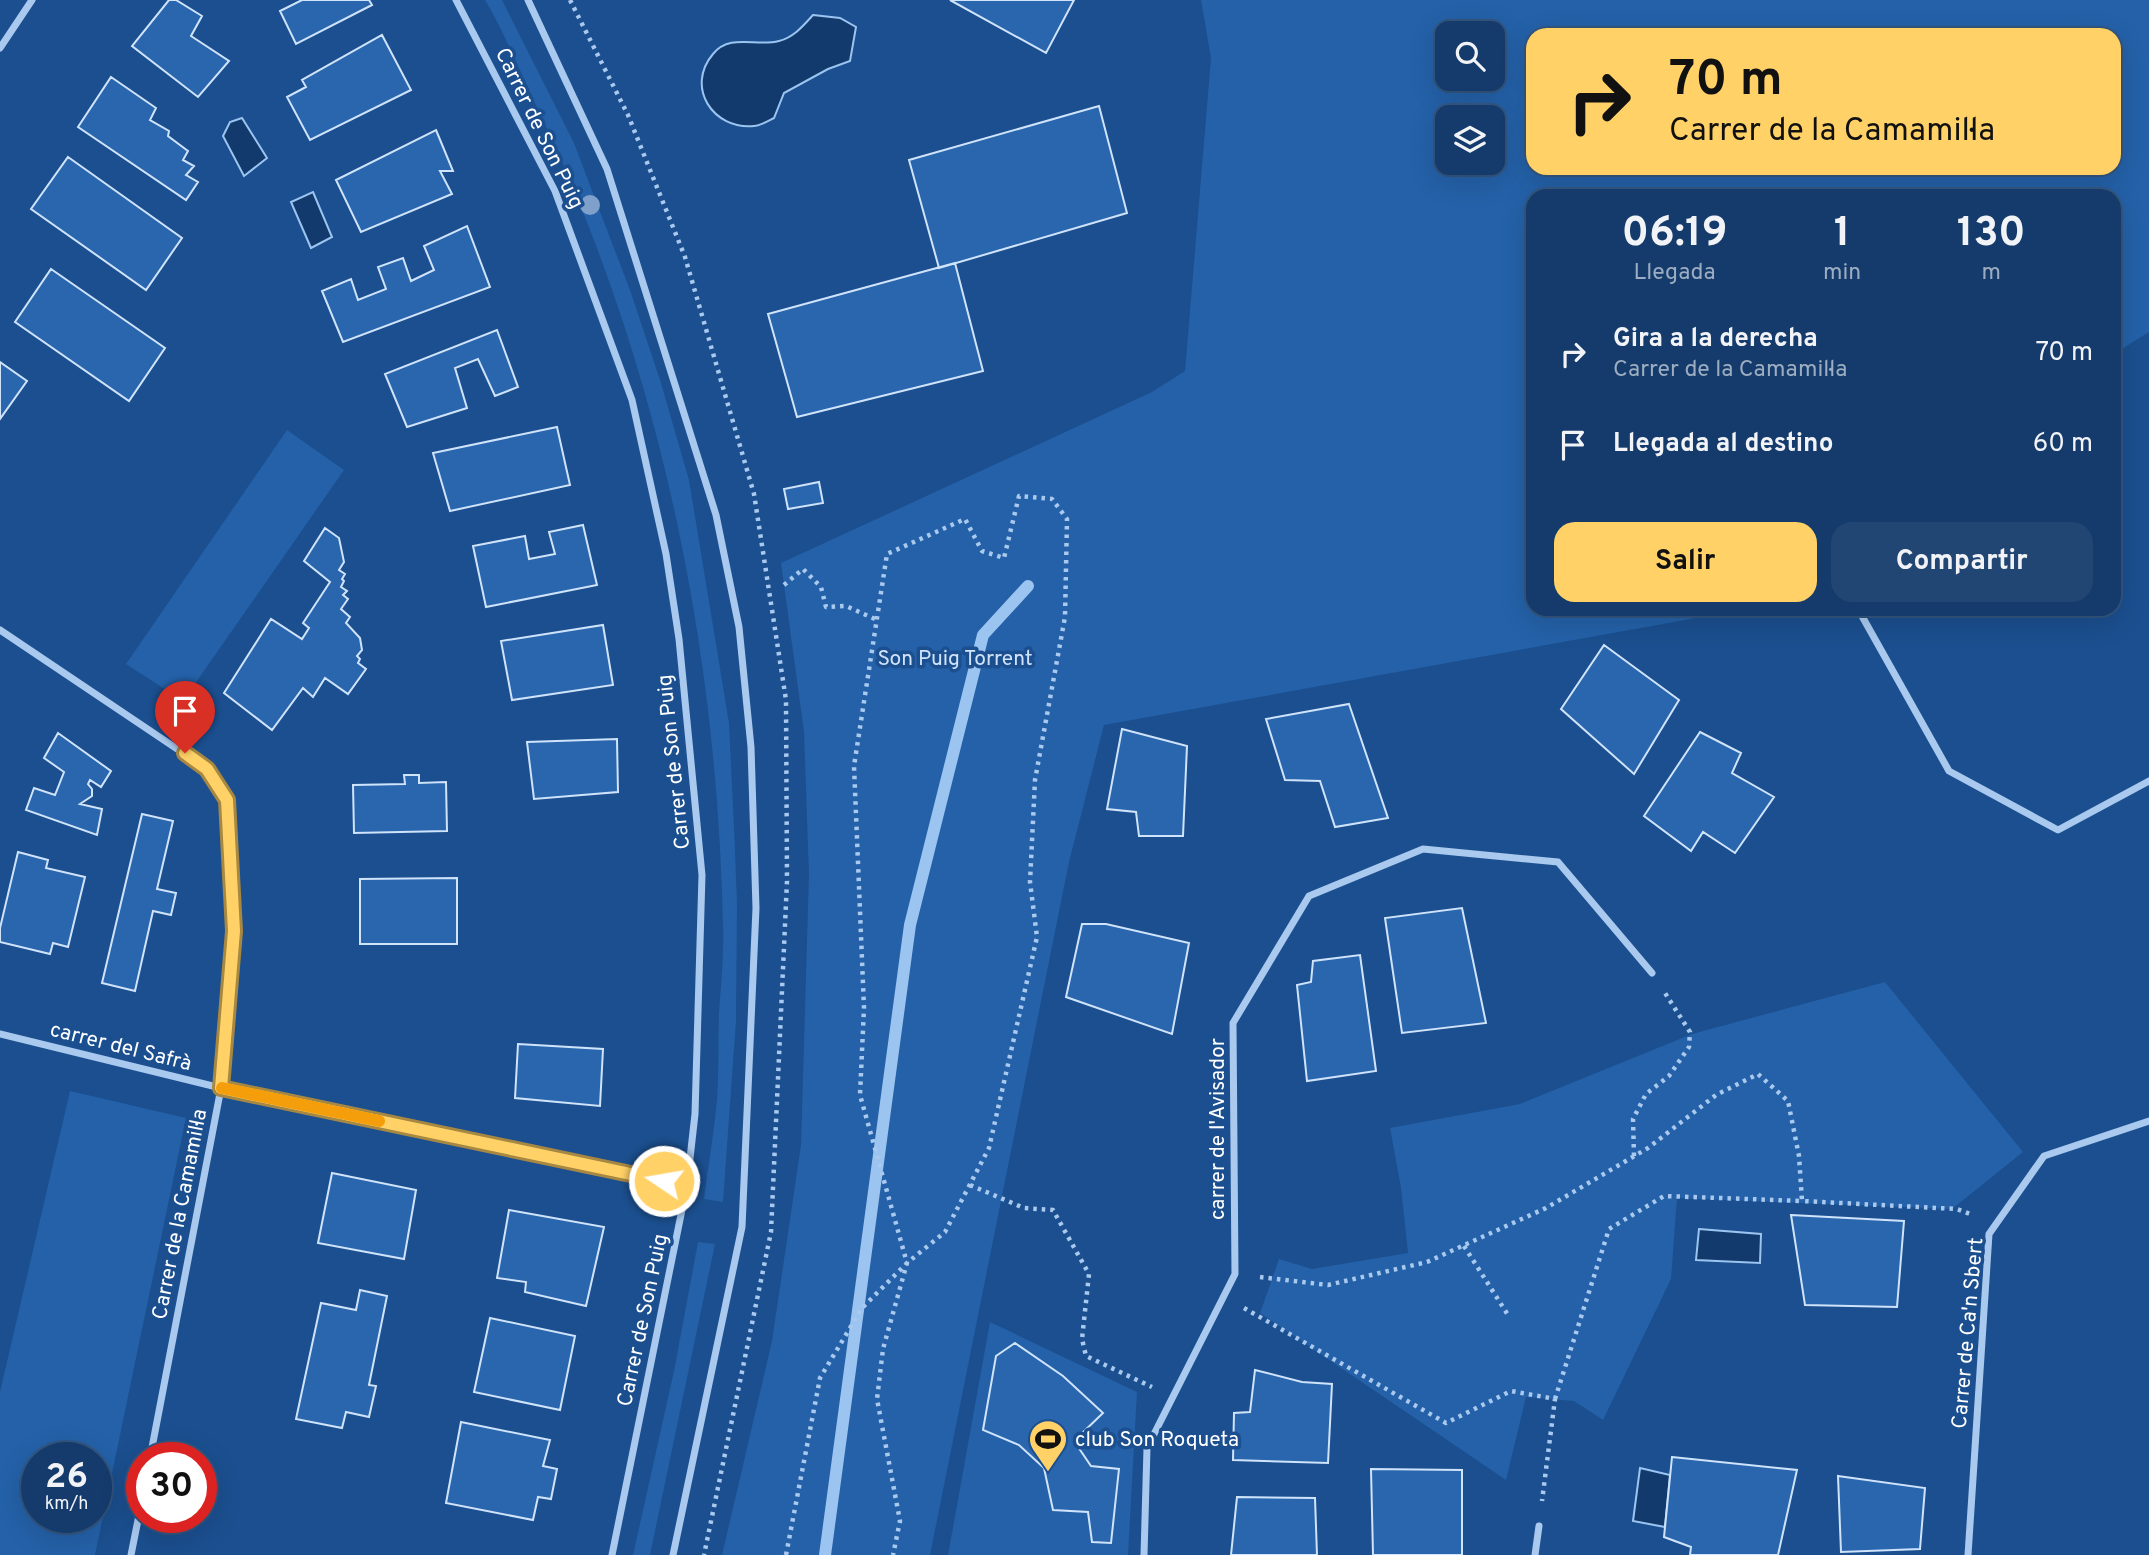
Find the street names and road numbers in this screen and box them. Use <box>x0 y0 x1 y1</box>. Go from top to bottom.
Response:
street label: Carrer de Son Puig <box>488 44 589 214</box>
street label: Carrer de Son Puig <box>652 673 697 851</box>
street label: carrer del Safrà <box>47 1017 194 1078</box>
street label: carrer de l'Avisador <box>1205 1038 1232 1220</box>
street label: Carrer de la Camamil·la <box>147 1107 214 1322</box>
street label: Carrer de Son Puig <box>612 1232 675 1409</box>
street label: Carrer de Ca'n Sbert <box>1947 1236 1990 1430</box>

